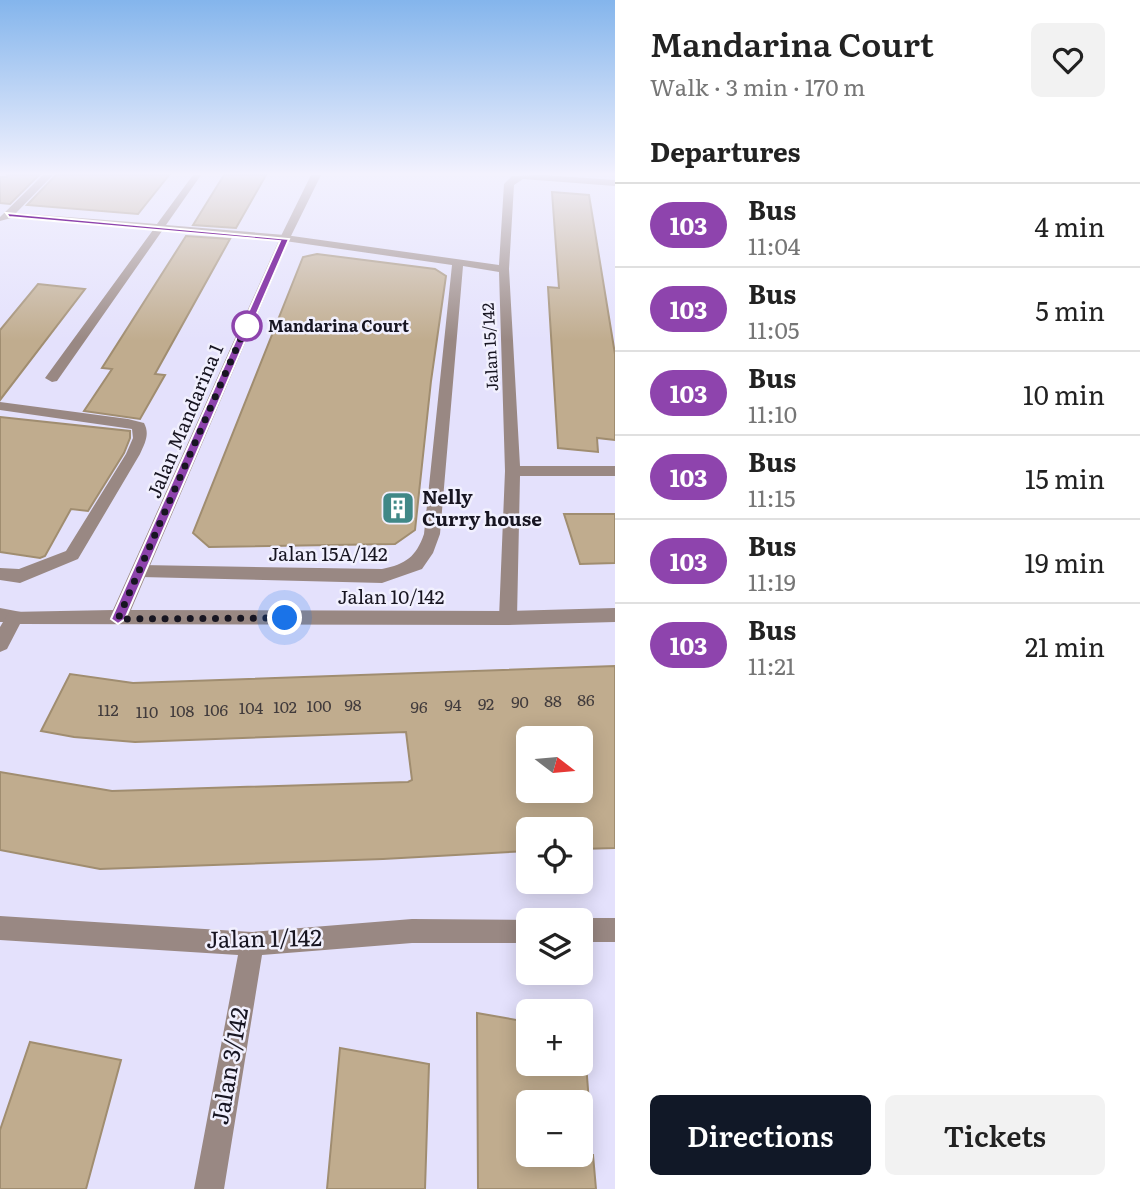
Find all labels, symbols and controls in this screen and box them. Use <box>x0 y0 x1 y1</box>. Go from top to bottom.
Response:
text: Mandarina Court <box>650 18 934 67</box>
button: heart <box>1031 23 1105 97</box>
text: Walk · 3 min · 170 m <box>650 69 865 103</box>
text: Departures <box>650 131 801 170</box>
text: Bus <box>748 189 796 228</box>
text: 4 min <box>1034 206 1105 245</box>
text: 103 <box>670 207 707 242</box>
text: 11:04 <box>748 228 800 262</box>
text: Bus <box>748 273 796 312</box>
text: 5 min <box>1036 290 1105 329</box>
text: 103 <box>670 291 707 326</box>
street label: Jalan 15/142 <box>475 302 503 392</box>
marker: Mandarina Court <box>232 311 262 341</box>
text: 11:05 <box>748 312 799 346</box>
place label: Mandarina Court <box>268 313 409 337</box>
street label: Jalan Mandarina 1 <box>139 339 229 502</box>
text: Bus <box>748 357 796 396</box>
text: 10 min <box>1023 374 1105 413</box>
text: 103 <box>670 375 707 410</box>
text: 11:10 <box>748 396 797 430</box>
text: Bus <box>748 441 796 480</box>
text: 15 min <box>1025 458 1105 497</box>
text: 103 <box>670 459 707 494</box>
text: 11:15 <box>748 480 795 514</box>
place label: Nelly Curry house <box>422 482 542 532</box>
building icon: Nelly Curry house <box>379 489 417 527</box>
text: Bus <box>748 525 796 564</box>
street label: Jalan 15A/142 <box>268 539 388 567</box>
text: 19 min <box>1025 542 1105 581</box>
text: 103 <box>670 543 707 578</box>
text: 11:19 <box>748 564 796 598</box>
street label: Jalan 10/142 <box>338 582 444 610</box>
your location <box>267 600 302 635</box>
text: Bus <box>748 609 796 648</box>
text: 21 min <box>1025 626 1105 665</box>
text: 103 <box>670 627 707 662</box>
text: 11:21 <box>748 648 795 682</box>
house number: 86 <box>577 687 595 711</box>
house number: 88 <box>544 688 562 712</box>
house number: 90 <box>511 689 529 713</box>
house number: 92 <box>478 691 494 715</box>
house number: 98 <box>344 692 362 716</box>
house number: 94 <box>444 692 462 716</box>
house number: 100 <box>306 693 332 717</box>
house number: 102 <box>273 694 297 718</box>
house number: 96 <box>411 694 428 718</box>
house number: 104 <box>239 695 263 719</box>
house number: 112 <box>97 697 119 721</box>
house number: 106 <box>204 697 229 721</box>
house number: 108 <box>170 698 194 722</box>
house number: 110 <box>136 699 158 723</box>
north arrow <box>516 726 593 803</box>
map controls <box>516 726 593 1167</box>
button: locate <box>516 817 593 894</box>
button: layers <box>516 908 593 985</box>
street label: Jalan 1/142 <box>206 919 322 955</box>
button: + <box>516 999 593 1076</box>
street label: Jalan 3/142 <box>201 1004 255 1127</box>
button: − <box>516 1090 593 1167</box>
button: Directions <box>650 1095 871 1175</box>
button: Tickets <box>885 1095 1105 1175</box>

